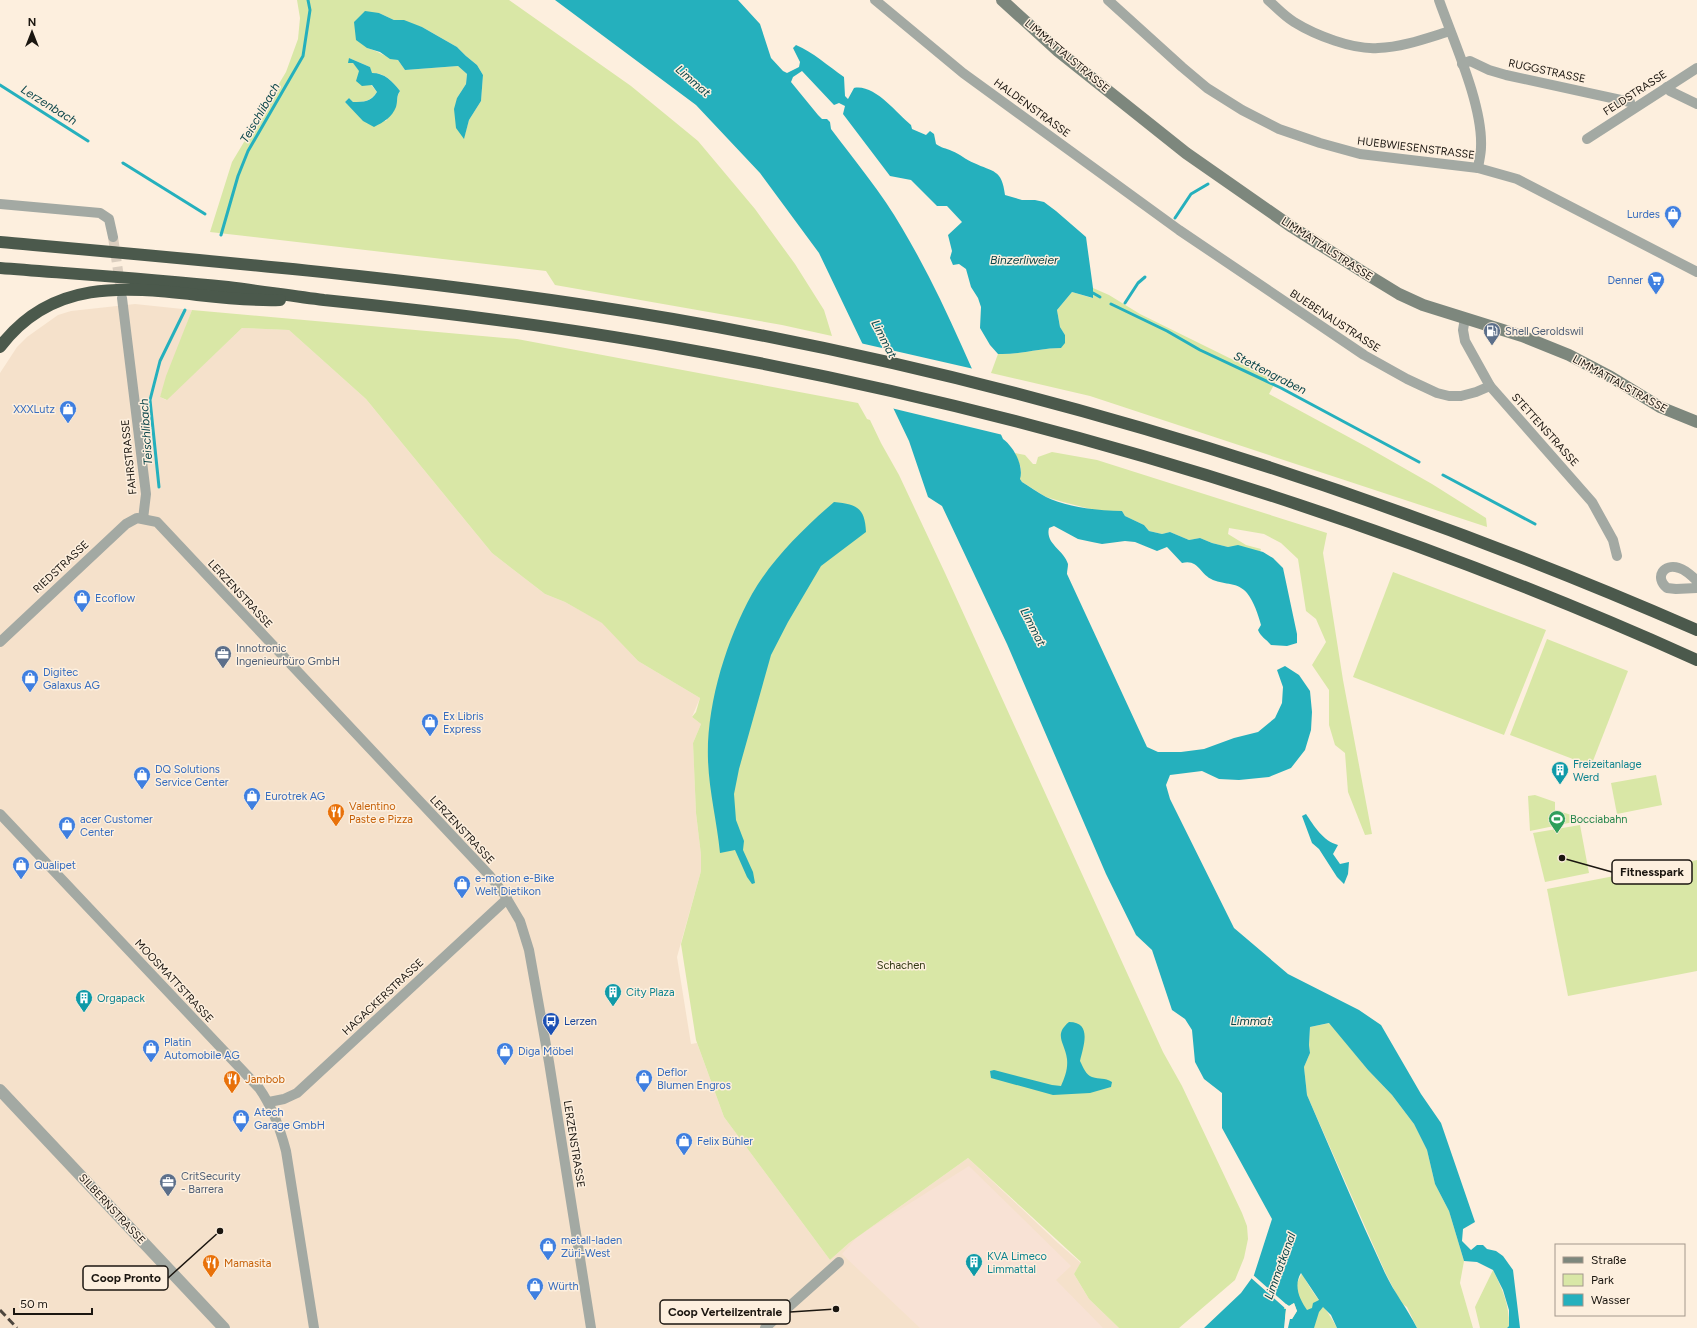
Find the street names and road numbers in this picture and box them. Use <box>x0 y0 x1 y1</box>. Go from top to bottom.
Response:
street label: LIMMATTALSTRASSE <box>1022 17 1112 95</box>
street label: RUGGSTRASSE <box>1507 56 1587 86</box>
street label: FELDSTRASSE <box>1601 68 1669 118</box>
street label: HALDENSTRASSE <box>991 76 1073 140</box>
street label: HUEBWIESENSTRASSE <box>1356 134 1476 162</box>
street label: LIMMATTALSTRASSE <box>1279 215 1375 283</box>
street label: BUEBENAUSTRASSE <box>1287 287 1383 355</box>
street label: LIMMATTALSTRASSE <box>1570 353 1670 415</box>
street label: STETTENSTRASSE <box>1509 391 1581 469</box>
street label: FAHRSTRASSE <box>119 419 139 495</box>
street label: RIEDSTRASSE <box>31 538 91 596</box>
street label: LERZENSTRASSE <box>205 557 275 631</box>
street label: LERZENSTRASSE <box>427 793 497 867</box>
street label: MOOSMATTSTRASSE <box>132 937 216 1025</box>
street label: HAGACKERSTRASSE <box>340 956 426 1038</box>
street label: LERZENSTRASSE <box>561 1099 587 1189</box>
street label: SILBERNSTRASSE <box>76 1171 148 1247</box>

